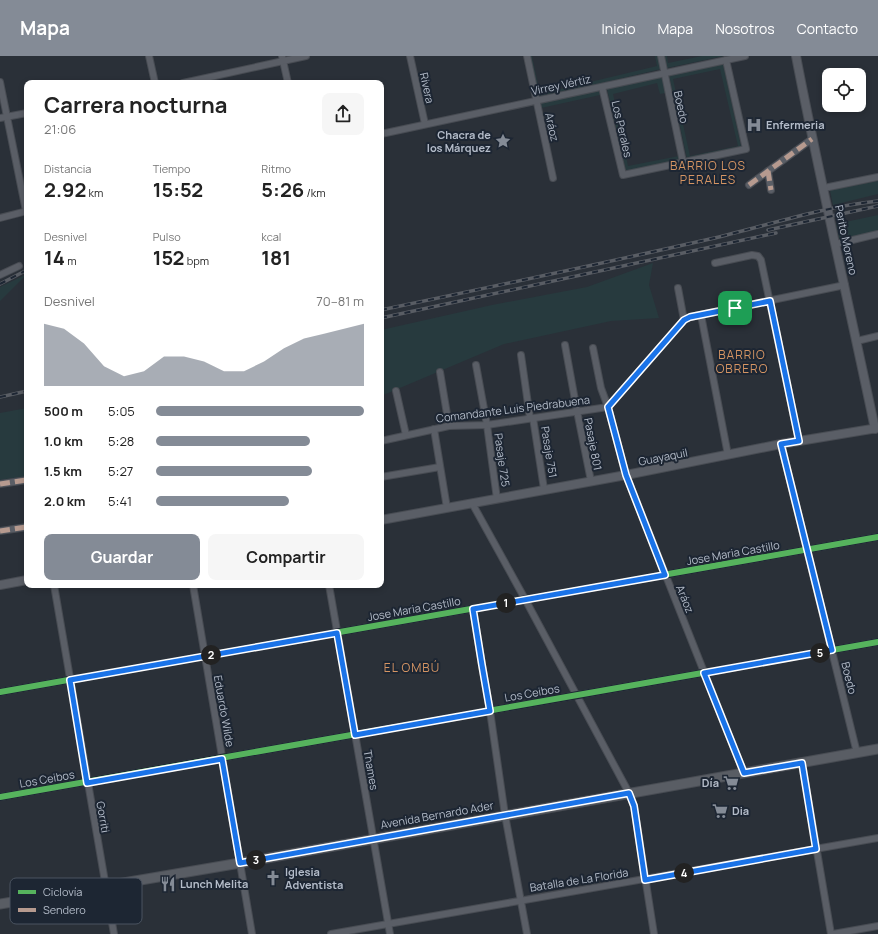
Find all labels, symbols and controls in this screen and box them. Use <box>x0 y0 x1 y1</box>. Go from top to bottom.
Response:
text: Mapa <box>20 15 70 41</box>
text: Inicio <box>602 19 636 38</box>
text: Mapa <box>658 19 693 38</box>
text: Nosotros <box>715 19 775 38</box>
text: Contacto <box>797 19 858 38</box>
map controls <box>822 68 866 112</box>
button: locate <box>822 68 866 112</box>
street label: Rivera <box>417 71 438 105</box>
street label: Virrey Vértiz <box>530 71 592 98</box>
street label: Boedo <box>671 89 692 125</box>
text: Carrera nocturna <box>44 90 227 120</box>
button: share <box>322 93 364 135</box>
street label: Los Perales <box>609 99 636 159</box>
street label: Aráoz <box>542 111 563 143</box>
hospital icon: Enfermeria <box>745 116 763 134</box>
place label: Enfermeria <box>766 117 825 132</box>
text: 21:06 <box>44 120 76 138</box>
place label: Chacra de los Márquez <box>427 127 491 155</box>
place icon: Chacra de los Márquez <box>494 132 512 150</box>
district label: BARRIO LOS PERALES <box>670 157 746 188</box>
text: Distancia <box>44 161 91 176</box>
text: Tiempo <box>153 161 190 176</box>
text: Ritmo <box>261 161 291 176</box>
text: 2.92 <box>44 176 86 203</box>
text: 15:52 <box>153 176 203 203</box>
text: 5:26 <box>261 176 304 203</box>
text: km <box>86 185 103 200</box>
text: /km <box>304 185 326 200</box>
street label: Perito Moreno <box>832 203 861 277</box>
text: Desnivel <box>44 229 87 244</box>
text: Pulso <box>153 229 181 244</box>
text: kcal <box>261 229 281 244</box>
text: 14 <box>44 244 65 271</box>
text: 152 <box>153 244 185 271</box>
text: 181 <box>261 244 291 271</box>
text: m <box>65 253 76 268</box>
text: bpm <box>185 253 209 268</box>
pin <box>718 291 752 325</box>
text: Desnivel <box>44 292 95 310</box>
text: 70–81 m <box>316 292 364 310</box>
icon: arrive <box>724 297 746 319</box>
district label: BARRIO OBRERO <box>716 346 768 377</box>
street label: Comandante Luis Piedrabuena <box>435 392 591 425</box>
text: 500 m <box>44 402 83 420</box>
text: 5:05 <box>108 402 135 420</box>
street label: Pasaje 801 <box>581 416 606 471</box>
street label: Pasaje 751 <box>538 425 561 479</box>
text: 1.0 km <box>44 432 83 450</box>
text: 5:28 <box>108 432 134 450</box>
street label: Pasaje 725 <box>491 432 514 488</box>
street label: Guayaquil <box>637 444 689 469</box>
text: 1.5 km <box>44 462 82 480</box>
text: 5:27 <box>108 462 133 480</box>
text: 2.0 km <box>44 492 86 510</box>
text: 5:41 <box>108 492 132 510</box>
button: Guardar <box>44 534 200 580</box>
button: Compartir <box>208 534 364 580</box>
street label: Jose Maria Castillo <box>685 537 781 568</box>
street label: Aráoz <box>673 583 698 615</box>
street label: Jose Maria Castillo <box>366 593 462 624</box>
pin: 1 <box>496 593 516 613</box>
text: 1 <box>504 595 508 610</box>
pin: 5 <box>810 643 830 663</box>
pin: 2 <box>201 645 221 665</box>
text: 5 <box>817 645 823 660</box>
text: 2 <box>208 647 214 662</box>
district label: EL OMBÚ <box>384 659 440 676</box>
street label: Boedo <box>838 660 861 696</box>
street label: Eduardo Wilde <box>211 674 238 749</box>
street label: Los Ceibos <box>503 680 561 705</box>
street label: Thames <box>361 749 382 791</box>
street label: Los Ceibos <box>18 766 76 791</box>
supermarket icon: Día <box>722 774 740 792</box>
place label: Día <box>702 775 719 790</box>
street label: Avenida Bernardo Ader <box>379 797 495 832</box>
street label: Gorriti <box>93 800 114 834</box>
supermarket icon: Dia <box>711 802 729 820</box>
place label: Dia <box>732 803 749 818</box>
pin: 3 <box>246 850 266 870</box>
text: 3 <box>253 852 259 867</box>
pin: 4 <box>674 863 694 883</box>
place label: Iglesia Adventista <box>285 864 343 892</box>
street label: Batalla de La Florida <box>529 864 629 895</box>
text: 4 <box>681 865 687 880</box>
church icon: Iglesia Adventista <box>264 869 282 887</box>
restaurant icon: Lunch Melita <box>159 875 177 893</box>
place label: Lunch Melita <box>180 876 248 891</box>
legend <box>10 878 142 924</box>
text: Ciclovía <box>43 884 83 899</box>
text: Sendero <box>43 902 86 917</box>

